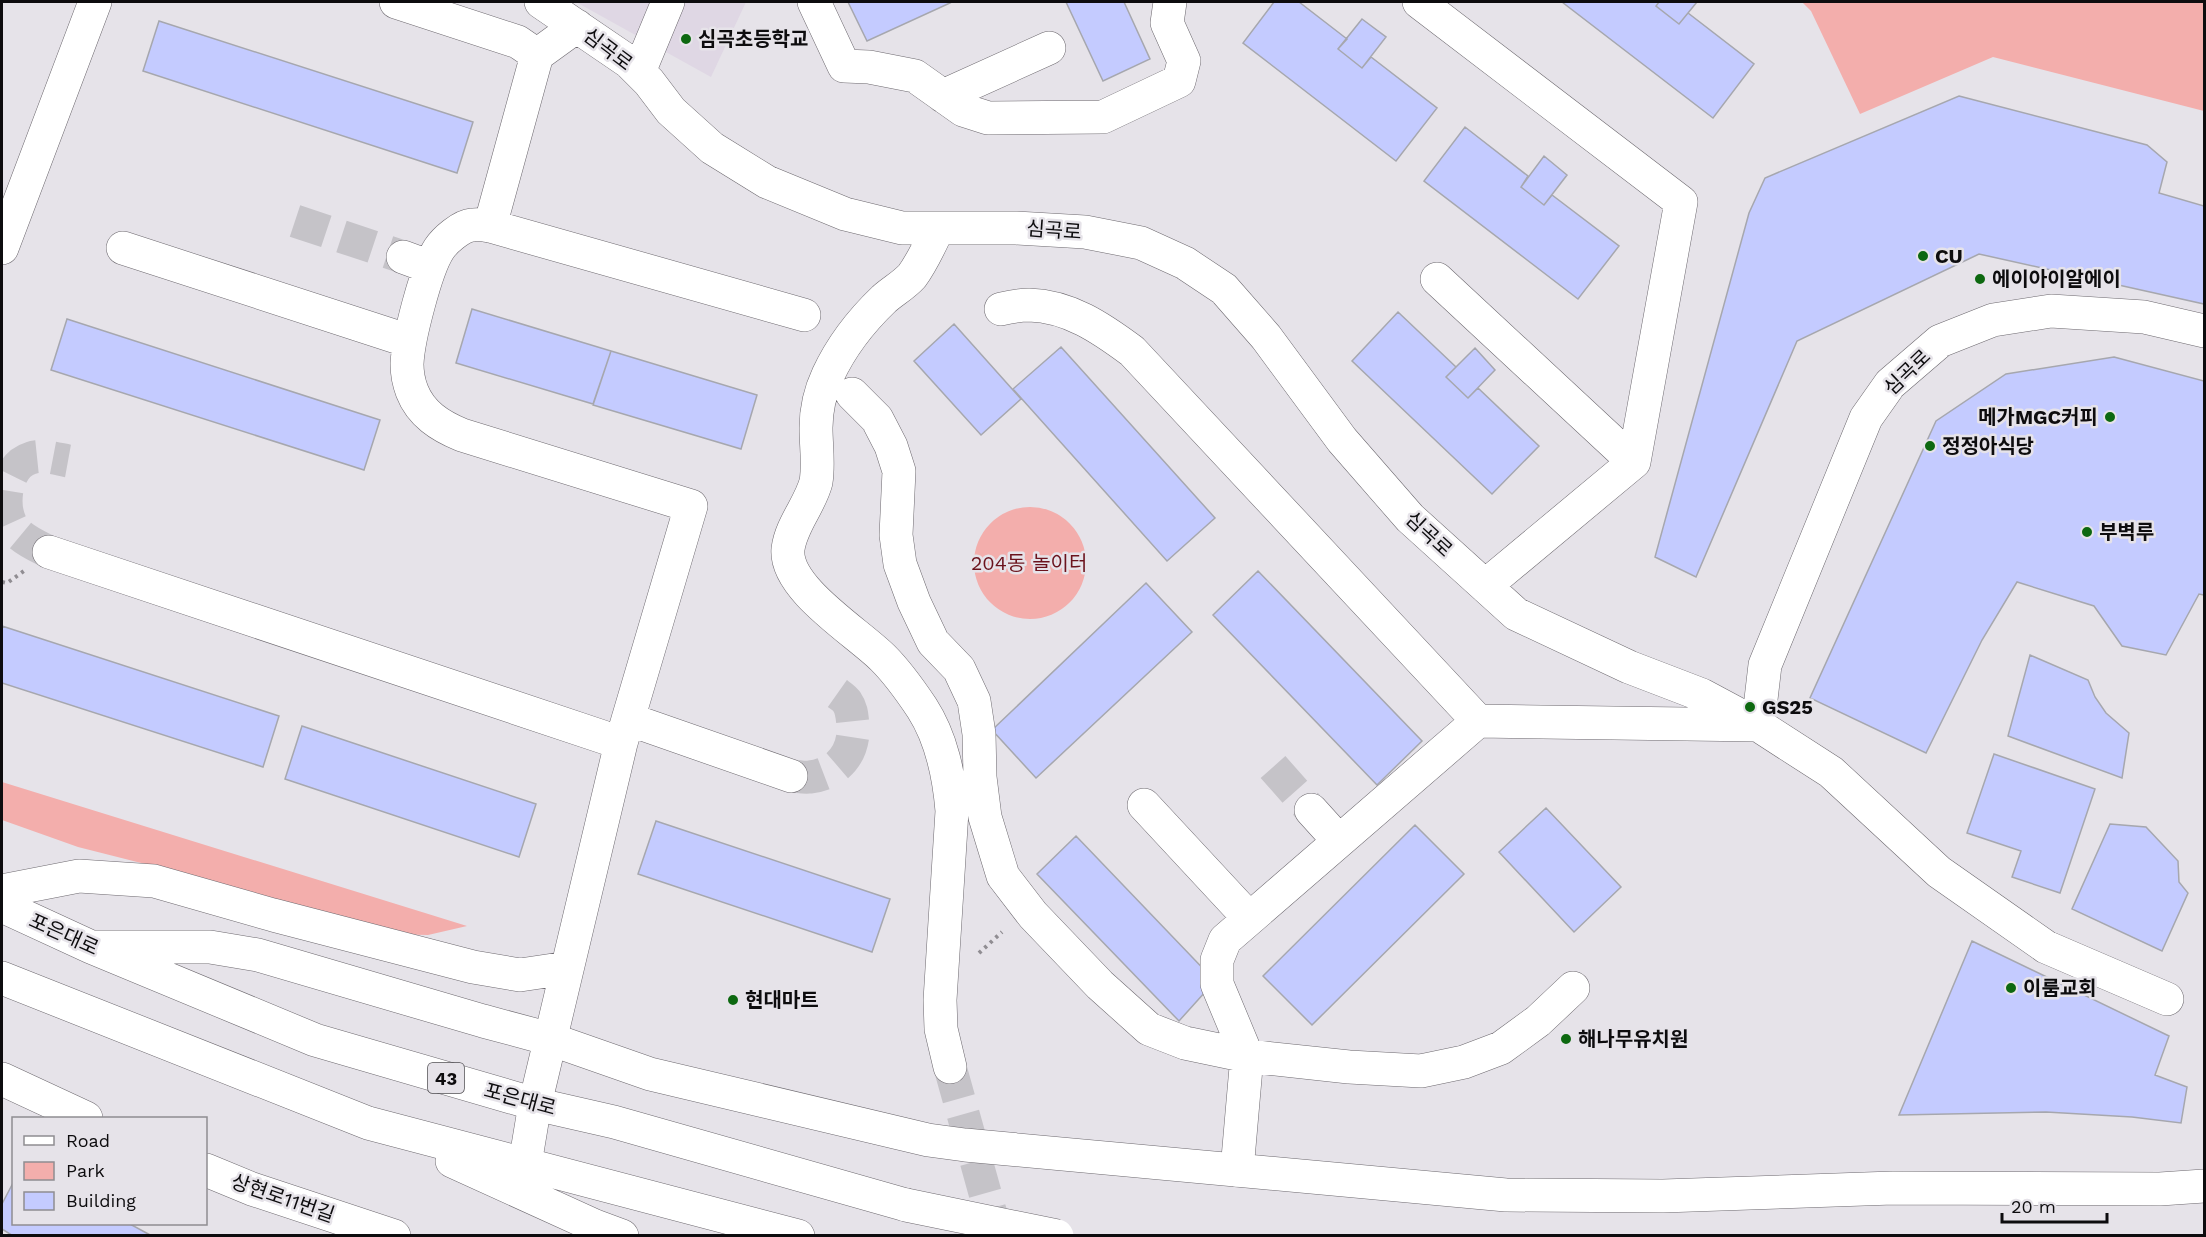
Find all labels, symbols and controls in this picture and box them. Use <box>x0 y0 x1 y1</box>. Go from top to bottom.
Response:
street label: 심곡로 <box>579 23 637 75</box>
place label: 심곡초등학교 <box>698 27 808 51</box>
marker: 심곡초등학교 <box>679 32 693 46</box>
street label: 심곡로 <box>1026 216 1082 244</box>
place label: CU <box>1935 244 1963 268</box>
marker: CU <box>1916 249 1930 263</box>
place label: 에이아이알에이 <box>1992 267 2121 291</box>
marker: 에이아이알에이 <box>1973 272 1987 286</box>
street label: 심곡로 <box>1879 344 1935 400</box>
place label: 메가MGC커피 <box>1978 405 2098 429</box>
marker: 메가MGC커피 <box>2103 410 2117 424</box>
place label: 정정아식당 <box>1942 434 2034 458</box>
marker: 정정아식당 <box>1923 439 1937 453</box>
street label: 심곡로 <box>1401 506 1457 562</box>
place label: 부벽루 <box>2099 520 2154 544</box>
marker: 부벽루 <box>2080 525 2094 539</box>
park label: 204동 놀이터 <box>971 551 1087 575</box>
place label: GS25 <box>1762 695 1813 719</box>
marker: GS25 <box>1743 700 1757 714</box>
street label: 포은대로 <box>25 908 103 960</box>
place label: 이룸교회 <box>2023 976 2097 1000</box>
marker: 이룸교회 <box>2004 981 2018 995</box>
place label: 현대마트 <box>745 988 819 1012</box>
marker: 현대마트 <box>726 993 740 1007</box>
place label: 해나무유치원 <box>1578 1027 1688 1051</box>
marker: 해나무유치원 <box>1559 1032 1573 1046</box>
road number: 43 <box>428 1063 464 1093</box>
street label: 포은대로 <box>481 1078 559 1120</box>
legend <box>12 1117 207 1225</box>
text: Road <box>66 1130 110 1151</box>
text: Park <box>66 1160 105 1181</box>
street label: 상현로11번길 <box>228 1169 338 1227</box>
scale bar <box>2002 1186 2107 1224</box>
text: Building <box>66 1190 136 1211</box>
text: 20 m <box>2011 1196 2056 1217</box>

